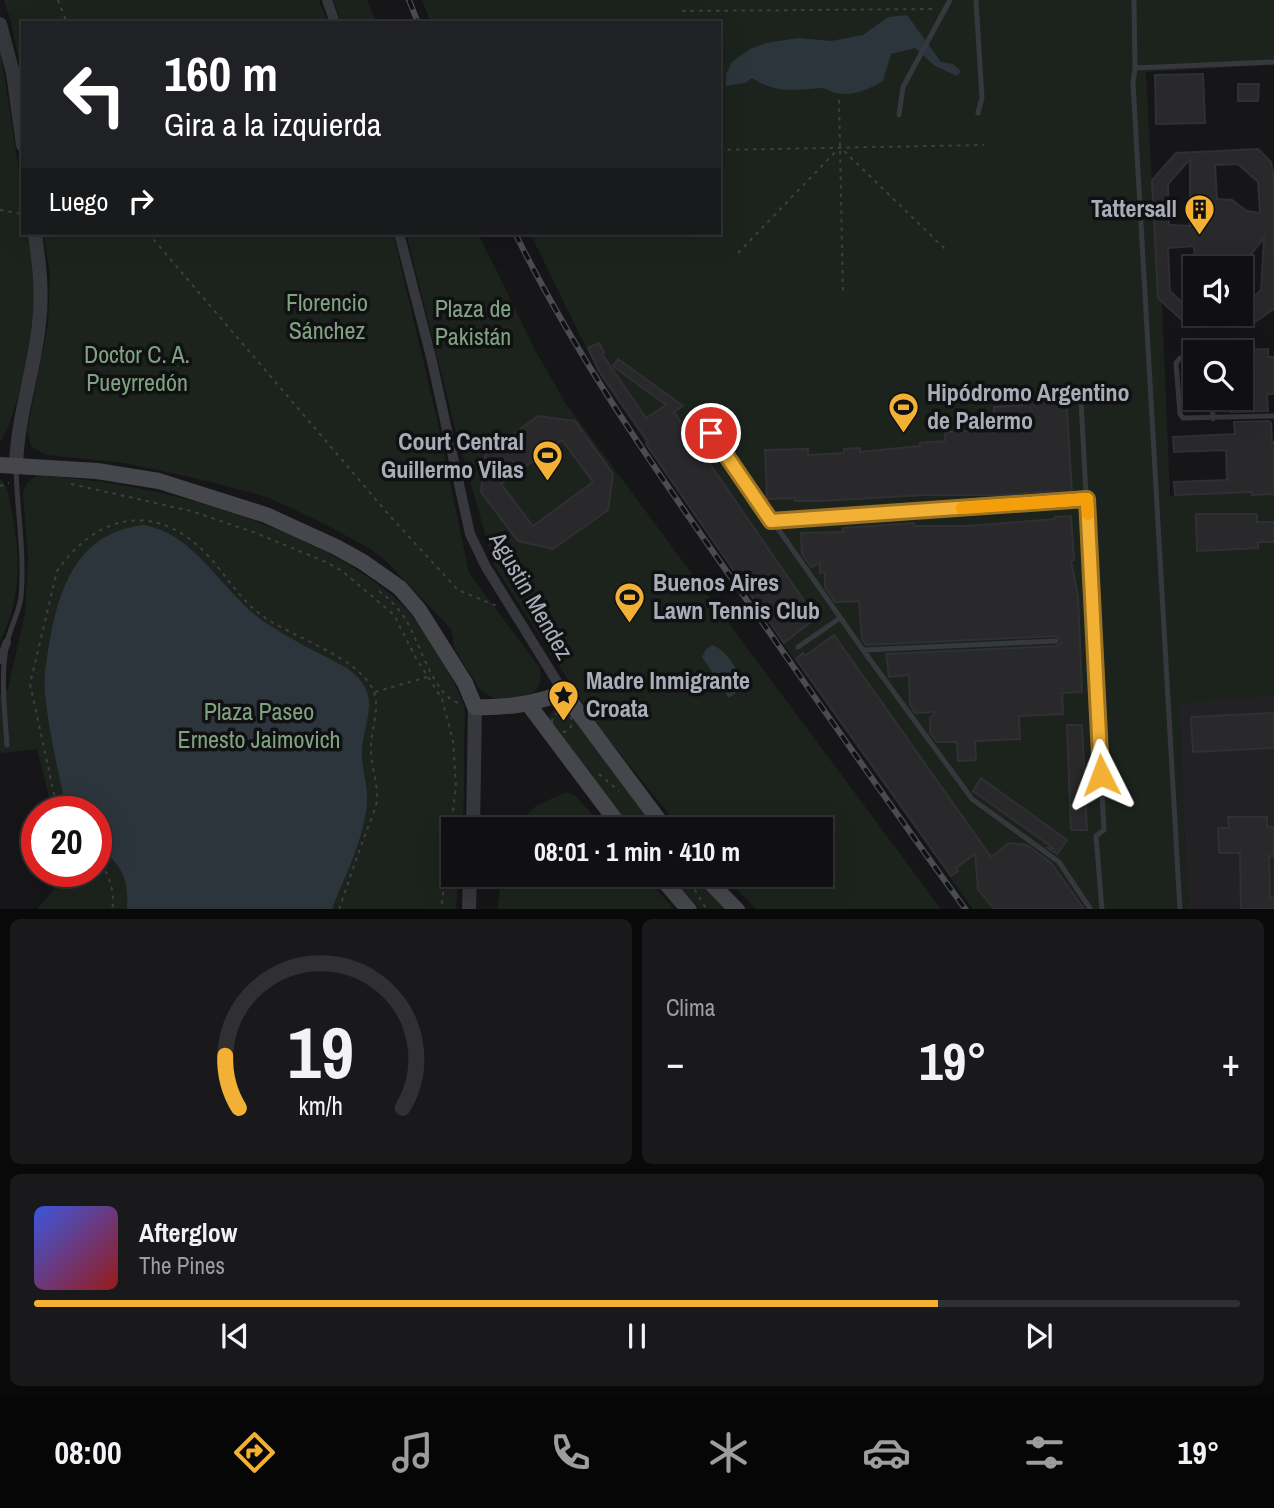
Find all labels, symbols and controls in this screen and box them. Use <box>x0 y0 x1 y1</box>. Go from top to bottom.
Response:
text: 160 m <box>164 40 278 106</box>
icon: left <box>49 49 140 140</box>
text: Gira a la izquierda <box>164 103 381 146</box>
icon: right <box>122 182 160 220</box>
text: Luego <box>49 184 108 219</box>
place label: Tattersall <box>1091 192 1177 224</box>
building icon: Tattersall <box>1183 192 1217 236</box>
map controls <box>1183 256 1253 410</box>
button: sound <box>1183 256 1253 326</box>
park label: Florencio Sánchez <box>286 286 368 346</box>
park label: Plaza de Pakistán <box>435 292 511 352</box>
park label: Doctor C. A. Pueyrredón <box>84 338 190 398</box>
button: search <box>1183 340 1253 410</box>
place label: Hipódromo Argentino de Palermo <box>927 376 1130 436</box>
sports icon: Hipódromo Argentino de Palermo <box>887 390 921 434</box>
pin <box>681 403 741 463</box>
icon: arrive <box>692 414 730 452</box>
place label: Court Central Guillermo Vilas <box>381 425 524 485</box>
sports icon: Court Central Guillermo Vilas <box>530 439 564 483</box>
street label: Agustin Mendez <box>482 525 581 665</box>
place label: Buenos Aires Lawn Tennis Club <box>653 566 820 626</box>
sports icon: Buenos Aires Lawn Tennis Club <box>613 580 647 624</box>
place label: Madre Inmigrante Croata <box>586 664 750 724</box>
place icon: Madre Inmigrante Croata <box>546 678 580 722</box>
park label: Plaza Paseo Ernesto Jaimovich <box>178 695 340 755</box>
position arrow <box>1064 738 1138 812</box>
speed limit sign: 20 <box>21 796 112 887</box>
text: 08:01 · 1 min · 410 m <box>534 834 740 869</box>
text: Clima <box>666 992 715 1023</box>
text: 19 <box>288 1003 354 1101</box>
text: 19° <box>919 1026 987 1096</box>
text: − <box>666 1037 684 1088</box>
text: + <box>1222 1037 1240 1088</box>
text: km/h <box>299 1088 343 1122</box>
text: Afterglow <box>139 1215 237 1250</box>
text: The Pines <box>139 1250 225 1281</box>
icon: previous <box>216 1317 254 1355</box>
icon: pause <box>618 1317 656 1355</box>
icon: next <box>1020 1317 1058 1355</box>
icon: directions <box>230 1428 279 1477</box>
icon: music <box>388 1428 437 1477</box>
icon: phone <box>546 1428 595 1477</box>
icon: climate <box>704 1428 753 1477</box>
icon: car <box>862 1428 911 1477</box>
icon: filters <box>1020 1428 1069 1477</box>
text: 08:00 <box>54 1431 122 1474</box>
text: 19° <box>1178 1431 1220 1474</box>

